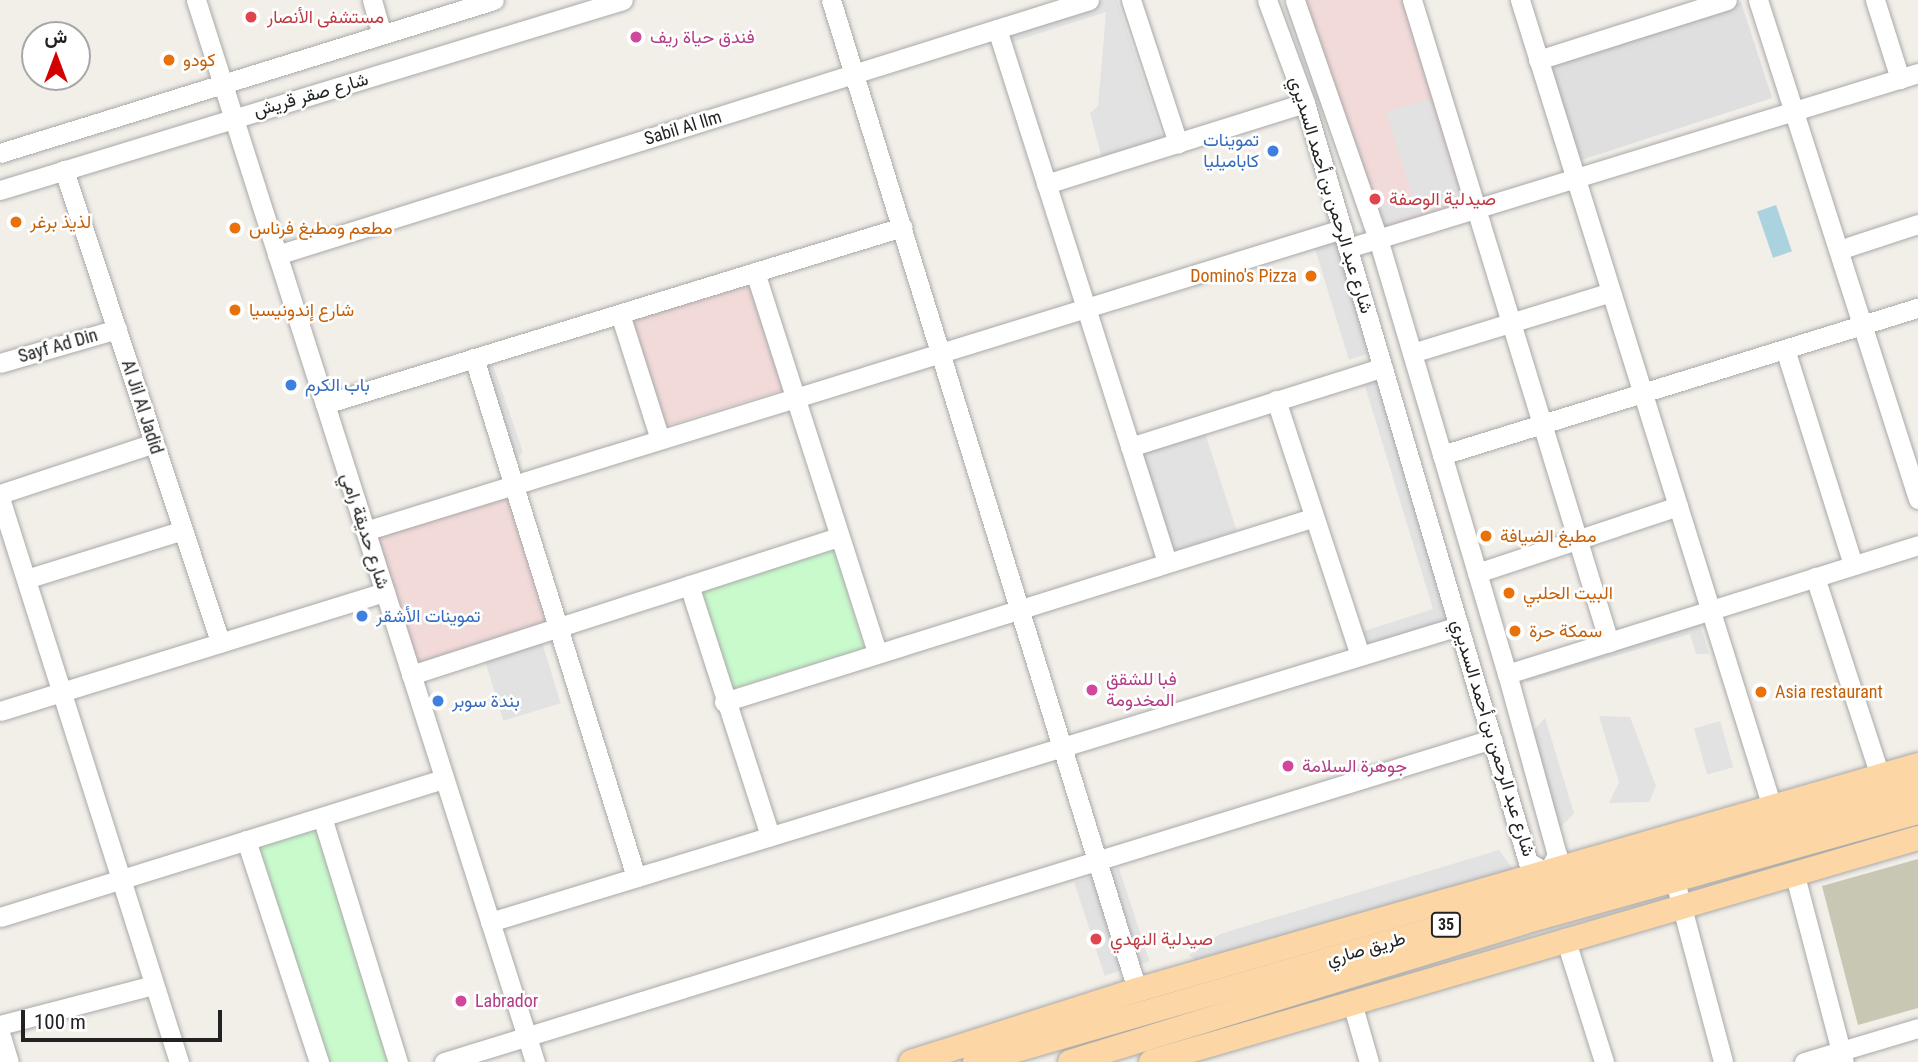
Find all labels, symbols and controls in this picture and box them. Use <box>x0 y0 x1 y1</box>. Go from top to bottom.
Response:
place label: مستشفى الأنصار <box>267 6 384 28</box>
marker: مستشفى الأنصار <box>241 7 261 27</box>
north arrow <box>21 21 91 91</box>
text: ش <box>45 25 67 48</box>
place label: فندق حياة ريف <box>650 26 755 48</box>
marker: فندق حياة ريف <box>628 29 644 45</box>
place label: كودو <box>183 49 216 71</box>
marker: كودو <box>161 52 177 68</box>
street label: شارع صقر قريش <box>251 68 371 122</box>
street label: شارع عبد الرحمن بن أحمد السديري <box>1285 74 1377 316</box>
street label: Sabil Al llm <box>642 106 724 150</box>
place label: تموينات كاباميليا <box>1203 130 1259 172</box>
marker: تموينات كاباميليا <box>1265 143 1281 159</box>
place label: صيدلية الوصفة <box>1389 188 1496 210</box>
marker: صيدلية الوصفة <box>1367 191 1383 207</box>
place label: لذيذ برغر <box>30 211 91 233</box>
marker: لذيذ برغر <box>8 214 24 230</box>
place label: مطعم ومطبغ فرناس <box>249 217 393 239</box>
marker: مطعم ومطبغ فرناس <box>227 220 243 236</box>
place label: Domino's Pizza <box>1190 265 1297 287</box>
marker: Domino's Pizza <box>1303 268 1319 284</box>
place label: شارع إندونيسيا <box>249 299 354 321</box>
marker: شارع إندونيسيا <box>227 302 243 318</box>
street label: Sayf Ad Din <box>16 324 100 368</box>
street label: Al Jil Al Jadid <box>117 357 167 457</box>
place label: باب الكرم <box>305 374 370 396</box>
marker: باب الكرم <box>283 377 299 393</box>
street label: شارع حديقة رامي <box>336 470 394 592</box>
place label: مطبغ الضيافة <box>1500 525 1597 547</box>
marker: مطبغ الضيافة <box>1478 528 1494 544</box>
place label: البيت الحلبي <box>1523 582 1613 604</box>
marker: البيت الحلبي <box>1501 585 1517 601</box>
place label: تموينات الأشقر <box>376 605 481 627</box>
marker: تموينات الأشقر <box>354 608 370 624</box>
street label: شارع عبد الرحمن بن أحمد السديري <box>1447 617 1539 859</box>
place label: سمكة حرة <box>1529 620 1602 642</box>
marker: سمكة حرة <box>1507 623 1523 639</box>
place label: فبا للشقق المخدومة <box>1106 669 1177 712</box>
place label: Asia restaurant <box>1775 681 1883 703</box>
marker: فبا للشقق المخدومة <box>1084 682 1100 698</box>
marker: Asia restaurant <box>1753 684 1769 700</box>
place label: بندة سوبر <box>452 690 520 712</box>
marker: بندة سوبر <box>430 693 446 709</box>
place label: جوهرة السلامة <box>1302 755 1407 777</box>
marker: جوهرة السلامة <box>1280 758 1296 774</box>
road number: 35 <box>1430 912 1462 937</box>
street label: طريق صاري <box>1324 927 1408 971</box>
place label: صيدلية النهدي <box>1110 928 1213 950</box>
marker: صيدلية النهدي <box>1088 931 1104 947</box>
place label: Labrador <box>475 990 538 1012</box>
marker: Labrador <box>453 993 469 1009</box>
scale bar <box>24 996 226 1040</box>
text: 100 m <box>34 1010 86 1034</box>

